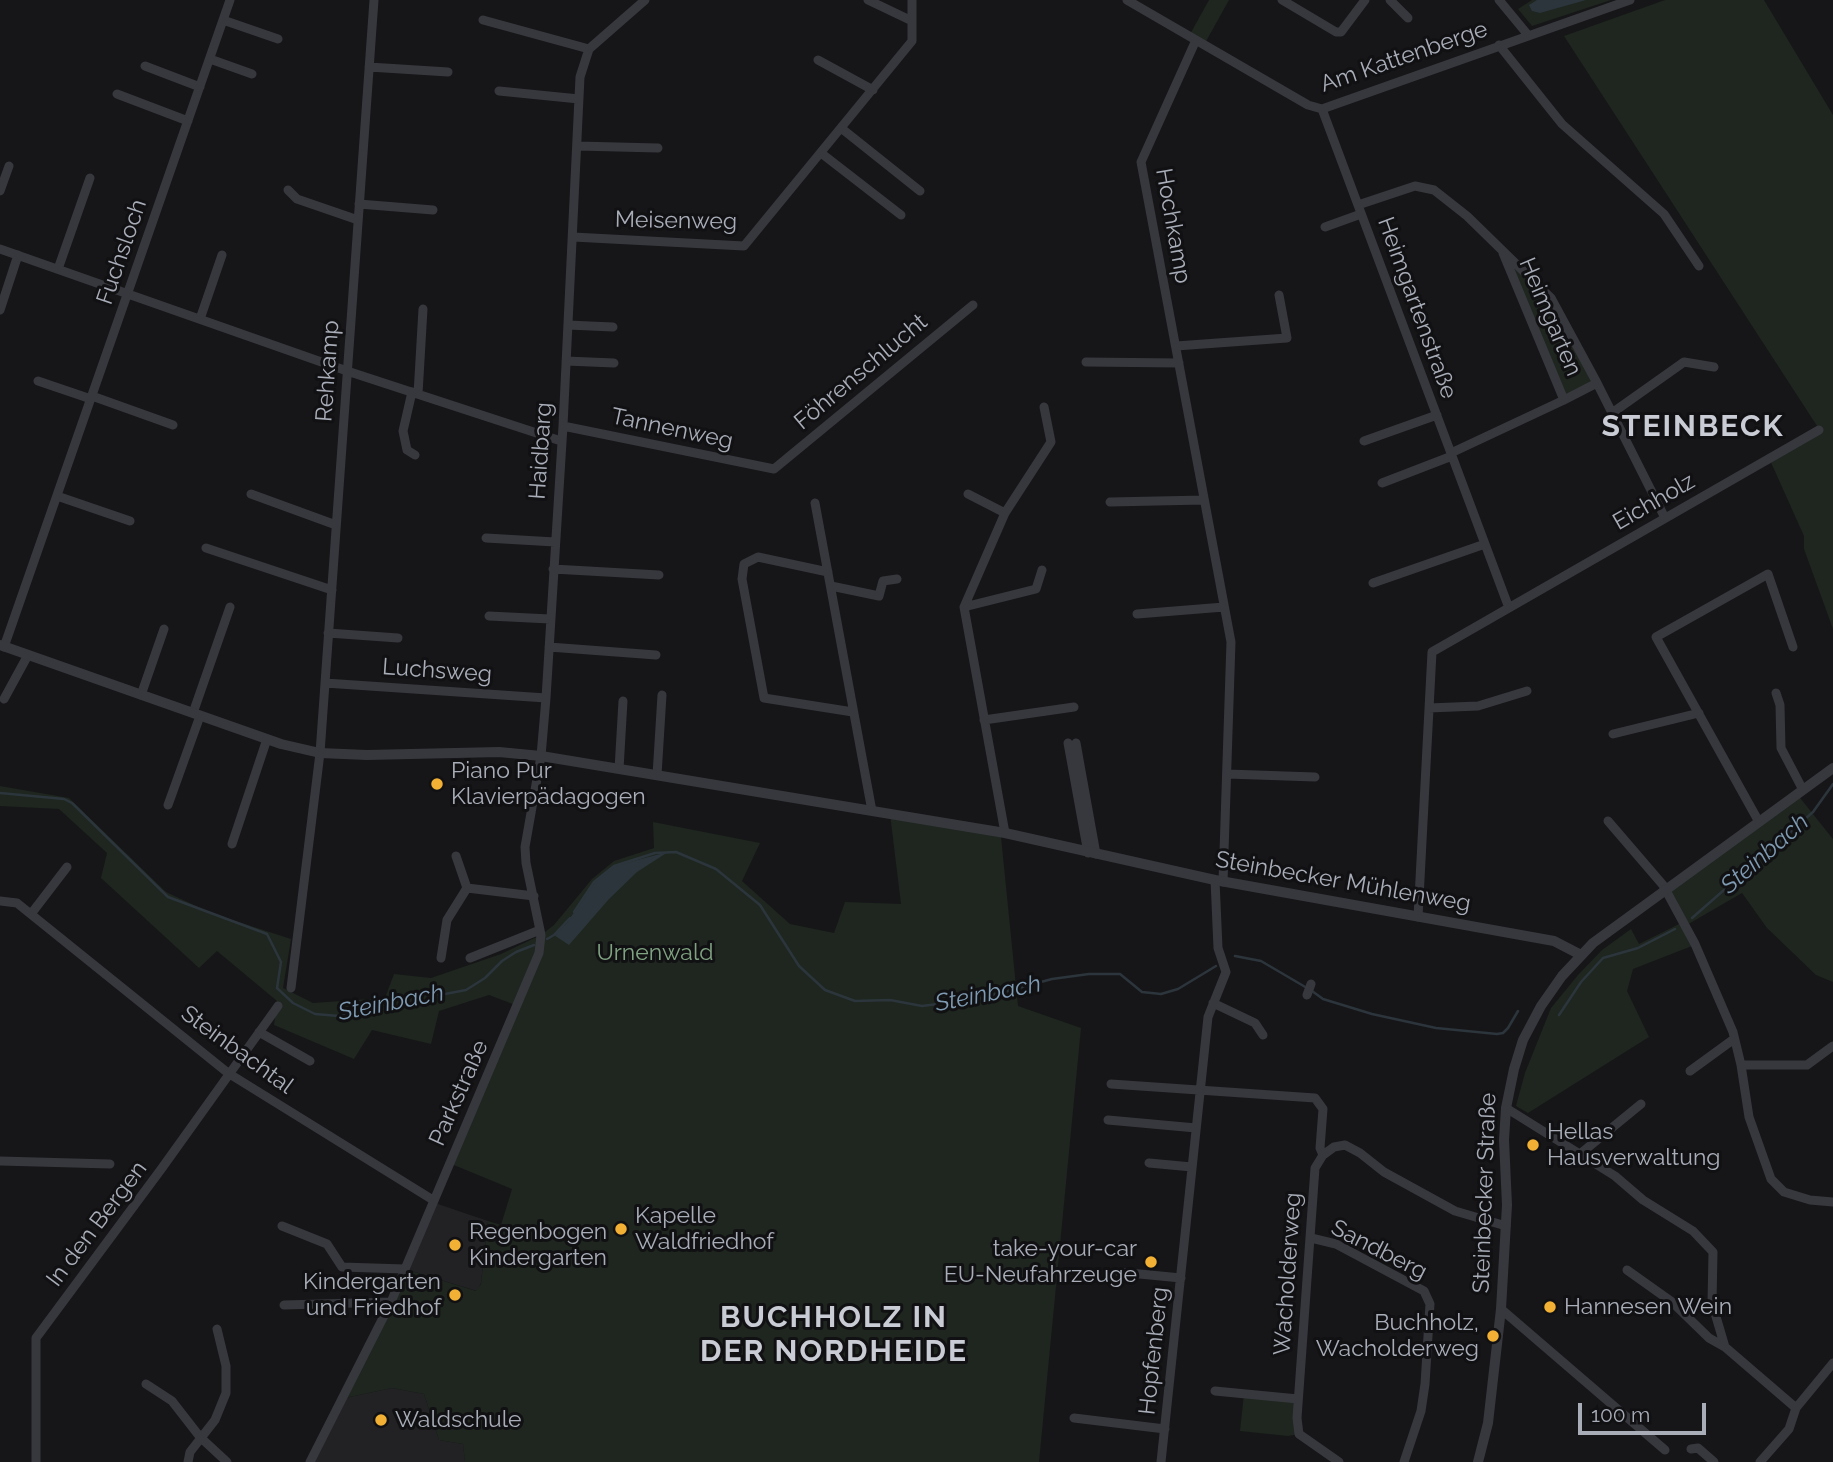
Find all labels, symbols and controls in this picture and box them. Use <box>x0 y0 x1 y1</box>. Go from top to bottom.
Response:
street label: Am Kattenberge <box>1317 15 1491 99</box>
street label: Hochkamp <box>1149 166 1197 286</box>
street label: Fuchsloch <box>91 196 153 308</box>
street label: Meisenweg <box>615 206 737 236</box>
street label: Heimgartenstraße <box>1371 213 1463 403</box>
street label: Heimgarten <box>1513 254 1587 380</box>
street label: Föhrenschlucht <box>789 308 933 436</box>
street label: Rehkamp <box>311 319 345 423</box>
street label: Haidbarg <box>524 401 558 501</box>
street label: Tannenweg <box>609 403 735 455</box>
district label: STEINBECK <box>1603 409 1783 445</box>
street label: Eichholz <box>1608 468 1700 536</box>
street label: Luchsweg <box>381 653 493 689</box>
place label: Piano Pur Klavierpädagogen <box>451 757 646 811</box>
marker: Piano Pur Klavierpädagogen <box>429 776 445 792</box>
water label: Steinbach <box>1715 808 1815 900</box>
street label: Steinbecker Mühlenweg <box>1213 846 1473 918</box>
park label: Urnenwald <box>597 939 713 967</box>
water label: Steinbach <box>933 970 1043 1018</box>
water label: Steinbach <box>336 979 446 1027</box>
street label: Steinbachtal <box>175 1000 299 1100</box>
street label: Parkstraße <box>424 1036 494 1150</box>
street label: Steinbecker Straße <box>1468 1092 1502 1294</box>
place label: Hellas Hausverwaltung <box>1547 1118 1721 1172</box>
marker: Hellas Hausverwaltung <box>1525 1137 1541 1153</box>
street label: In den Bergen <box>41 1156 153 1292</box>
street label: Wacholderweg <box>1269 1192 1307 1356</box>
place label: Kapelle Waldfriedhof <box>635 1202 774 1256</box>
street label: Sandberg <box>1326 1214 1432 1286</box>
place label: Regenbogen Kindergarten <box>469 1218 607 1272</box>
marker: Kapelle Waldfriedhof <box>613 1221 629 1237</box>
place label: take-your-car EU-Neufahrzeuge <box>944 1235 1137 1289</box>
marker: Regenbogen Kindergarten <box>447 1237 463 1253</box>
marker: take-your-car EU-Neufahrzeuge <box>1143 1254 1159 1270</box>
place label: Kindergarten und Friedhof <box>303 1268 441 1322</box>
street label: Hopfenberg <box>1134 1286 1174 1416</box>
marker: Kindergarten und Friedhof <box>447 1287 463 1303</box>
place label: Hannesen Wein <box>1564 1293 1732 1321</box>
marker: Hannesen Wein <box>1542 1299 1558 1315</box>
district label: BUCHHOLZ IN DER NORDHEIDE <box>702 1300 966 1370</box>
place label: Buchholz, Wacholderweg <box>1316 1309 1479 1363</box>
marker: Buchholz, Wacholderweg <box>1485 1328 1501 1344</box>
scale bar <box>1581 1388 1709 1432</box>
text: 100 m <box>1591 1402 1650 1427</box>
place label: Waldschule <box>395 1406 522 1434</box>
marker: Waldschule <box>373 1412 389 1428</box>

